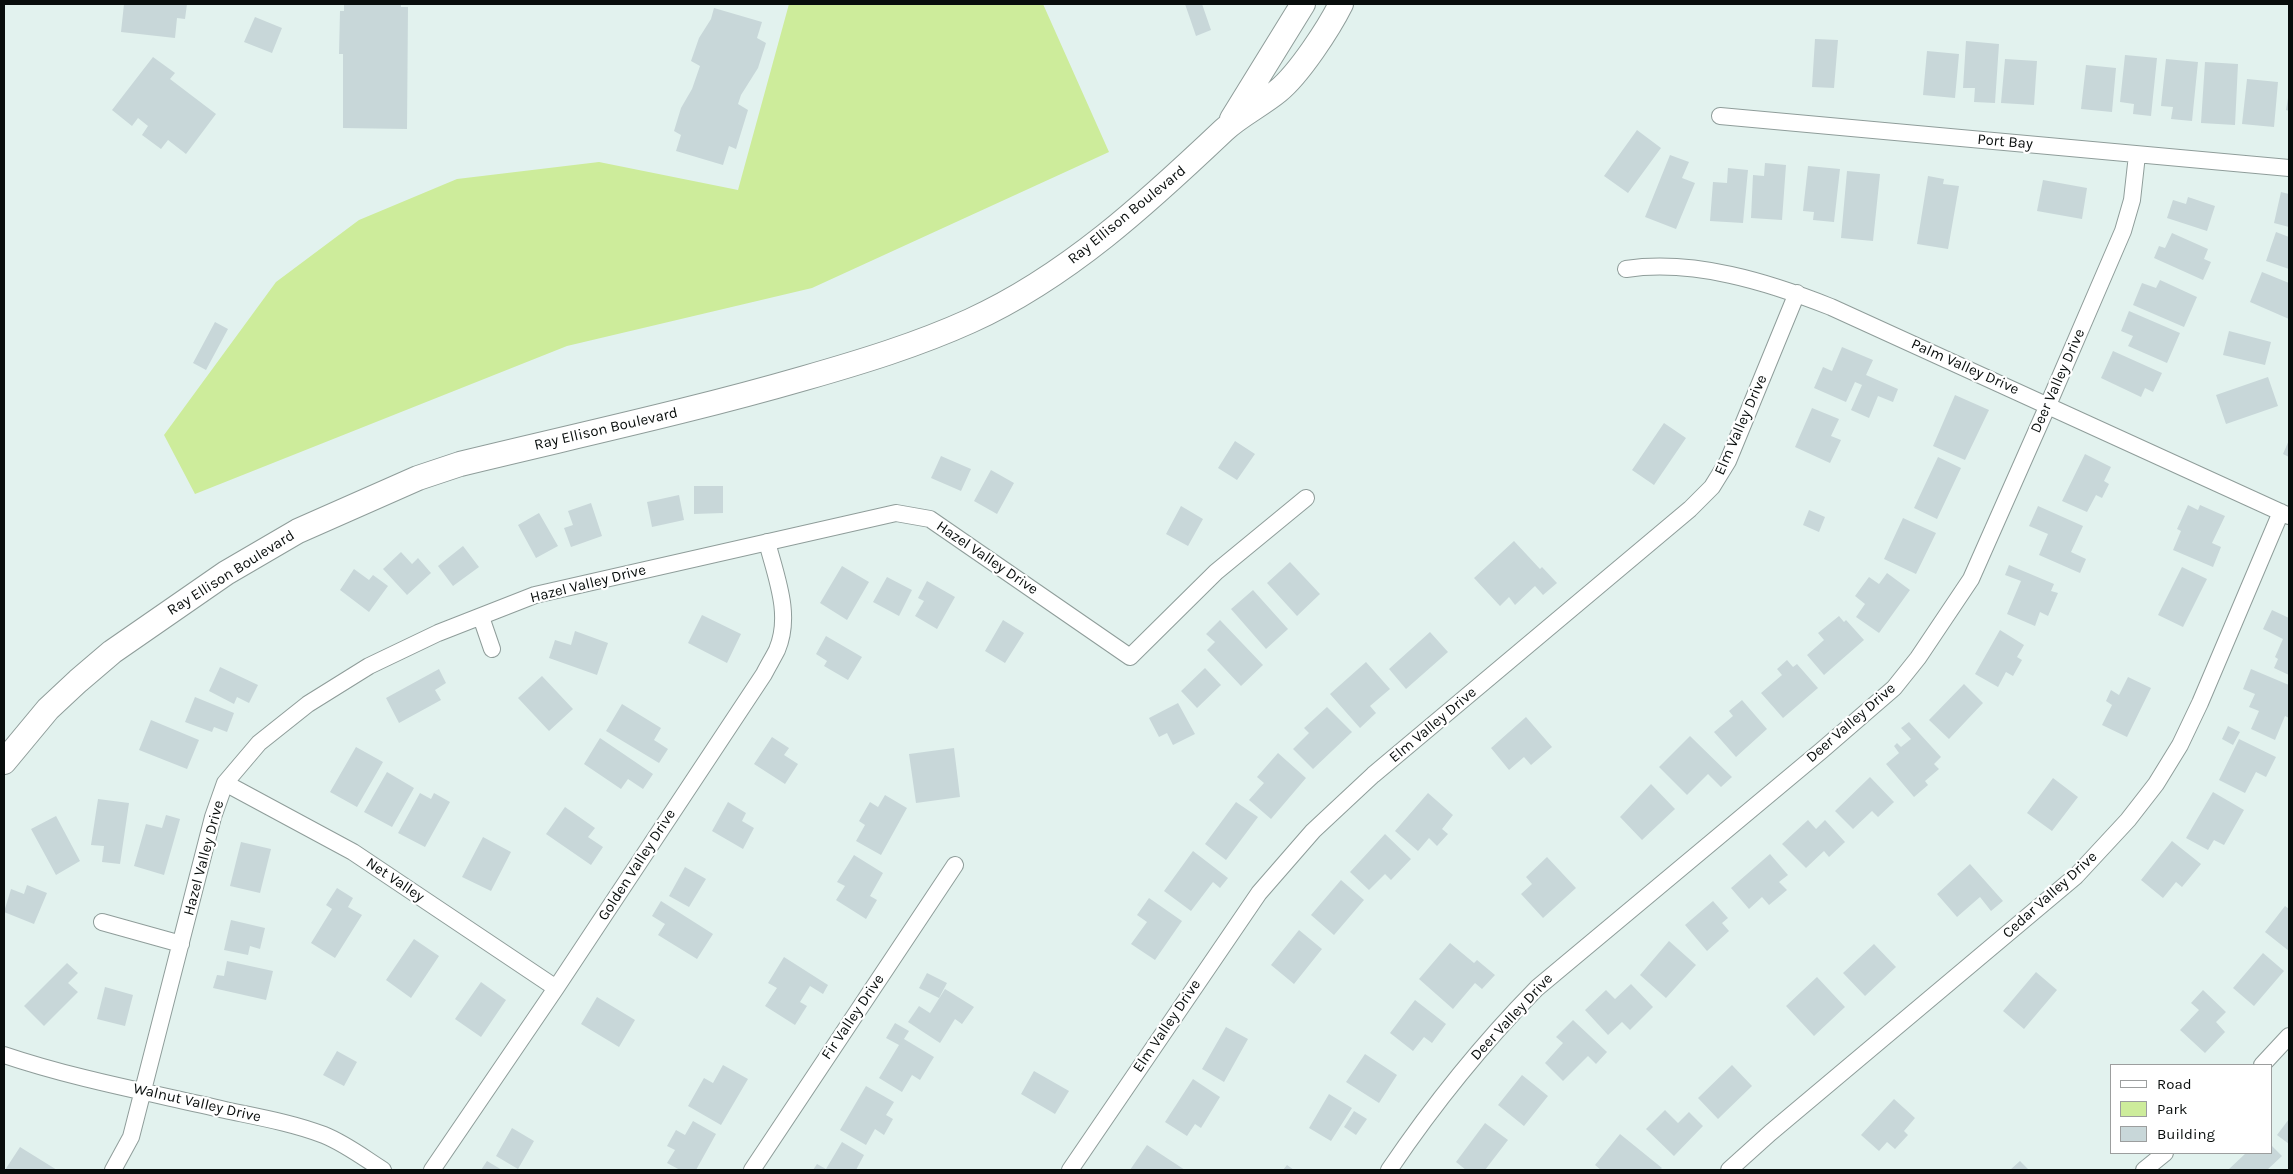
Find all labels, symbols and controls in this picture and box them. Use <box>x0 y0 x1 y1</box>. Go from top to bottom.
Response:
street label: Port Bay <box>1976 131 2034 153</box>
street label: Ray Ellison Boulevard <box>1064 162 1190 268</box>
street label: Deer Valley Drive <box>2027 326 2089 436</box>
street label: Palm Valley Drive <box>1908 335 2022 399</box>
street label: Elm Valley Drive <box>1711 372 1771 478</box>
street label: Ray Ellison Boulevard <box>533 404 679 454</box>
street label: Hazel Valley Drive <box>933 517 1041 599</box>
street label: Ray Ellison Boulevard <box>164 527 298 619</box>
street label: Hazel Valley Drive <box>528 561 648 607</box>
street label: Deer Valley Drive <box>1803 679 1899 767</box>
street label: Elm Valley Drive <box>1386 683 1480 767</box>
street label: Hazel Valley Drive <box>180 798 228 918</box>
street label: Golden Valley Drive <box>594 806 680 924</box>
street label: Cedar Valley Drive <box>1999 848 2101 942</box>
street label: Net Valley <box>362 854 428 906</box>
street label: Deer Valley Drive <box>1467 970 1557 1064</box>
street label: Fir Valley Drive <box>818 971 888 1063</box>
street label: Elm Valley Drive <box>1129 976 1205 1076</box>
legend <box>2110 1064 2273 1154</box>
text: Road <box>2157 1075 2192 1093</box>
street label: Walnut Valley Drive <box>131 1080 263 1126</box>
text: Park <box>2157 1100 2187 1118</box>
text: Building <box>2157 1125 2215 1143</box>

